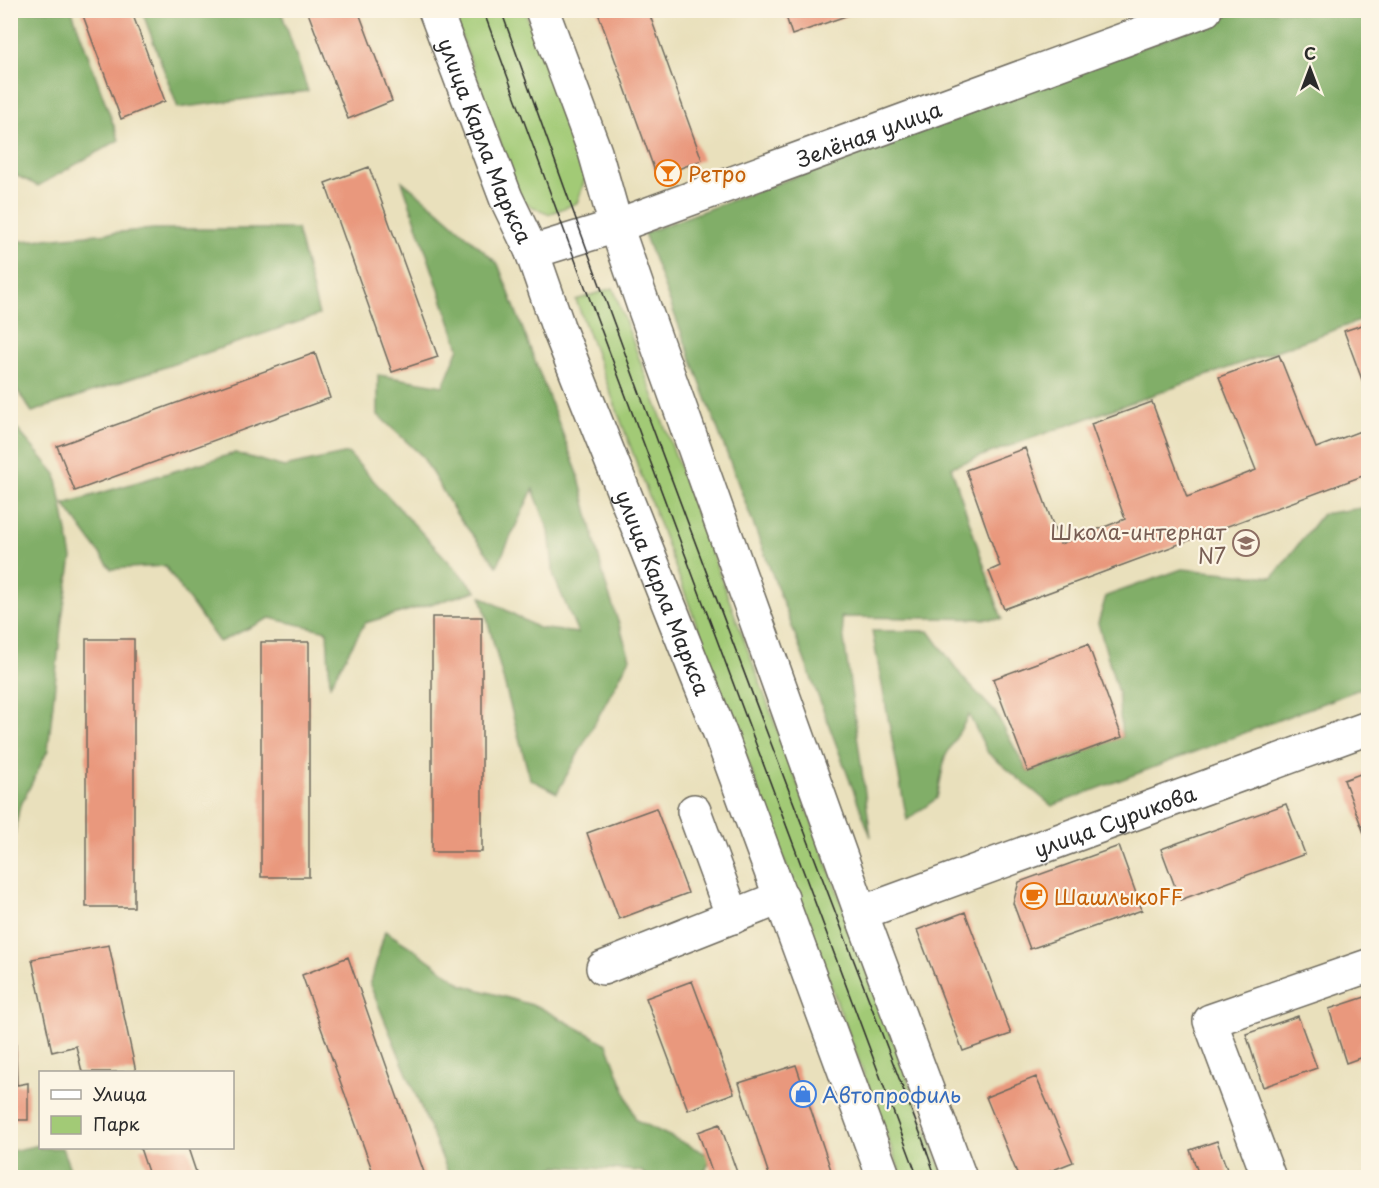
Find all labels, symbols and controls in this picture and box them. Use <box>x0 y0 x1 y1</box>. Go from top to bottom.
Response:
street label: улица Карла Маркса <box>431 33 541 249</box>
north arrow <box>1280 39 1340 99</box>
text: С <box>1304 41 1316 65</box>
street label: Зелёная улица <box>791 92 946 175</box>
place label: Ретро <box>688 157 746 189</box>
bar icon: Ретро <box>653 158 683 188</box>
street label: улица Карла Маркса <box>608 485 719 700</box>
place label: Школа-интернат N7 <box>1050 515 1227 571</box>
school or university icon: Школа-интернат N7 <box>1231 528 1261 558</box>
street label: улица Сурикова <box>1029 776 1200 865</box>
place label: ШашлыкoFF <box>1054 880 1183 912</box>
cafe icon: ШашлыкoFF <box>1019 881 1049 911</box>
legend <box>39 1071 234 1149</box>
place label: Автопрофиль <box>822 1078 961 1110</box>
shop icon: Автопрофиль <box>788 1079 818 1109</box>
text: Улица <box>93 1080 147 1107</box>
text: Парк <box>93 1110 140 1137</box>

